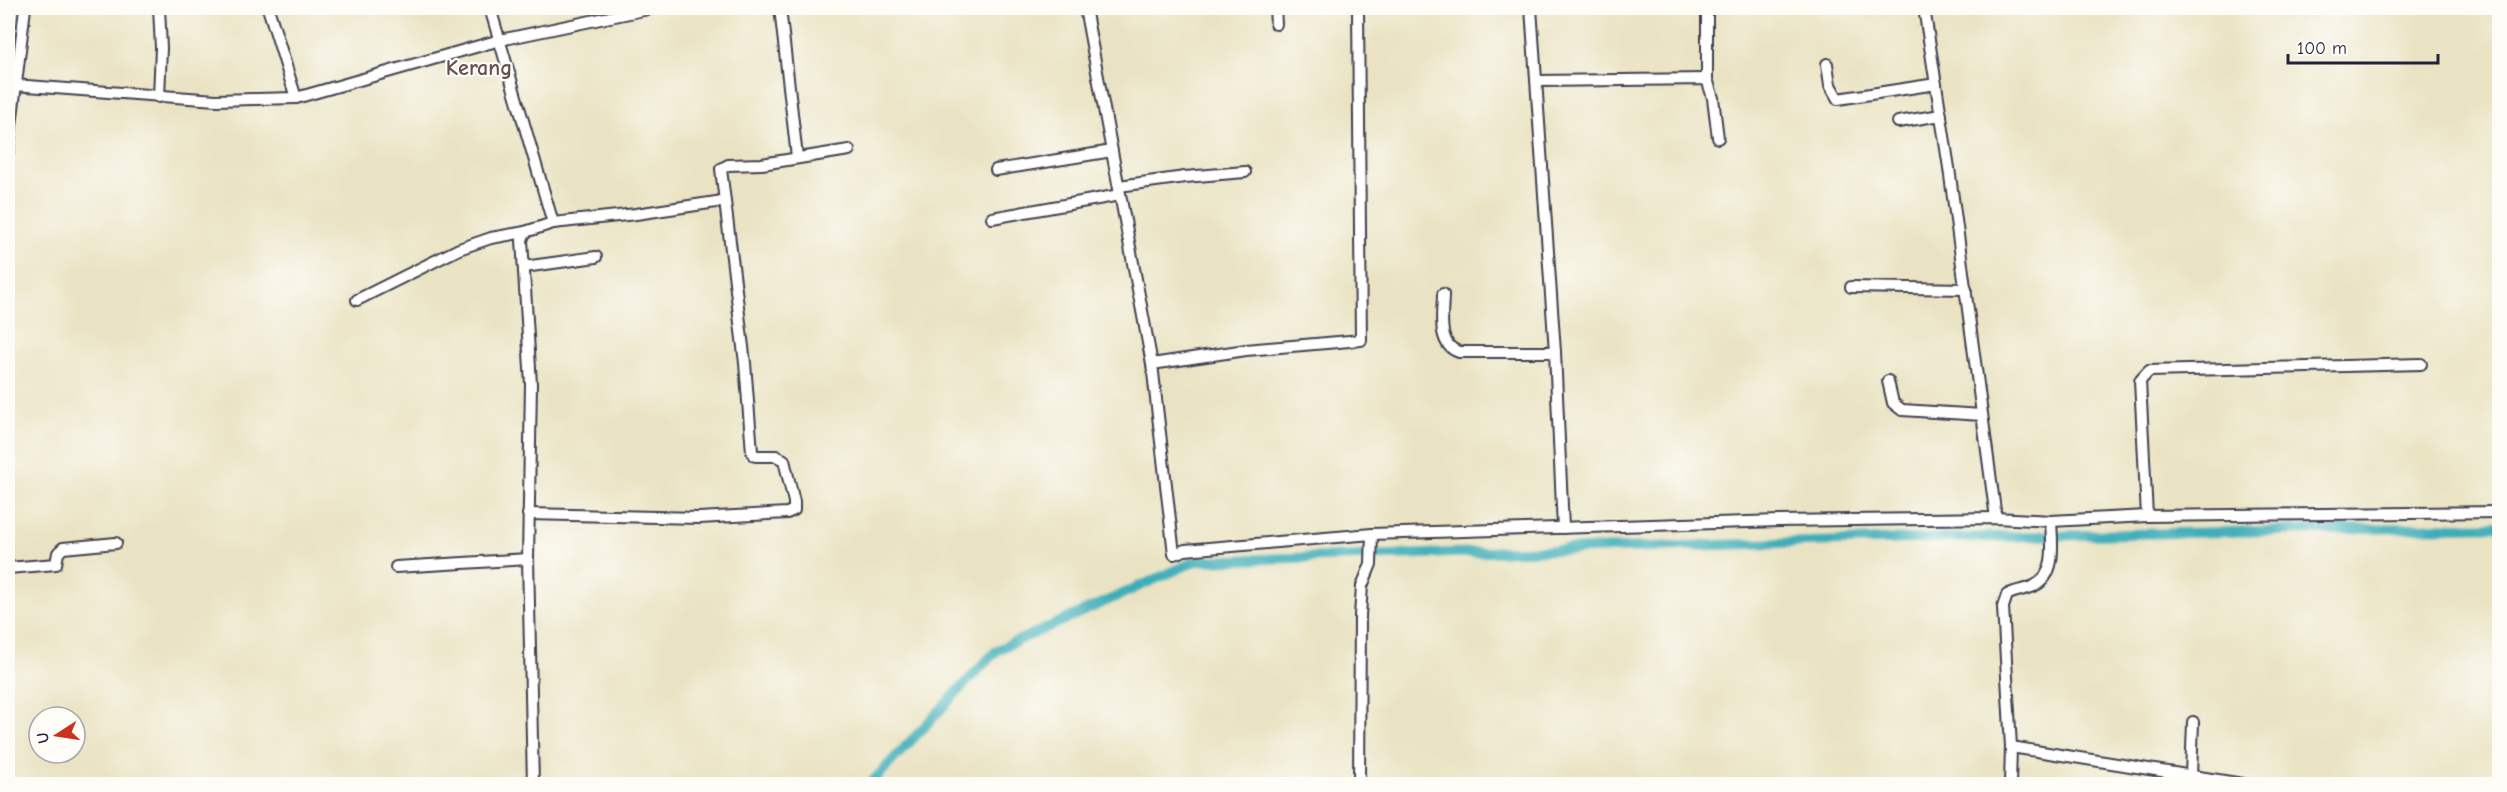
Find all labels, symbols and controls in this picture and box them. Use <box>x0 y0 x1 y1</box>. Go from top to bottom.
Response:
scale bar <box>2288 27 2438 65</box>
text: 100 m <box>2297 38 2347 59</box>
district label: Kerang <box>446 55 512 81</box>
north arrow <box>27 705 87 765</box>
text: U <box>33 731 53 745</box>

